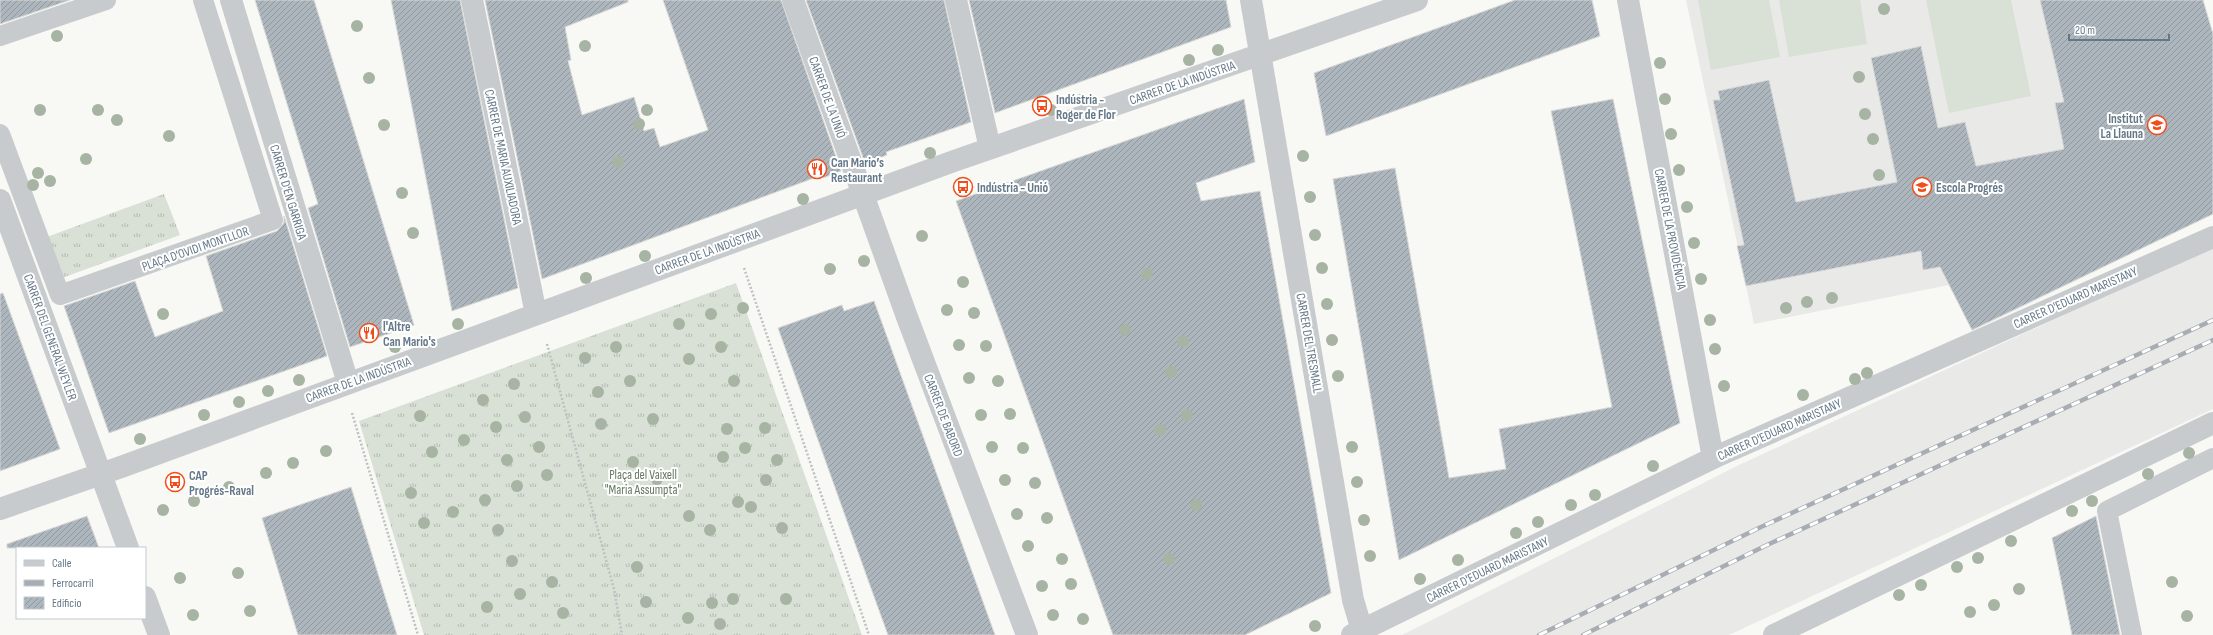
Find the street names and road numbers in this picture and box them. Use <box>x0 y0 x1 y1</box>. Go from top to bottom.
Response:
street label: CARRER DE LA UNIÓ <box>805 54 849 140</box>
street label: CARRER DE LA INDÚSTRIA <box>1127 57 1238 109</box>
street label: CARRER DE MARIA AUXILIADORA <box>481 88 525 227</box>
street label: CARRER D'EN GARRIGA <box>266 143 310 242</box>
street label: CARRER DE LA PROVIDÈNCIA <box>1650 167 1690 291</box>
street label: PLAÇA D'OVIDI MONTLLOR <box>140 223 251 275</box>
street label: CARRER DE LA INDÚSTRIA <box>653 225 763 278</box>
street label: CARRER D'EDUARD MARISTANY <box>2011 263 2140 332</box>
street label: CARRER DEL GENERAL WEYLER <box>20 272 80 403</box>
street label: CARRER DEL TRESMALL <box>1292 292 1326 395</box>
street label: CARRER DE LA INDÚSTRIA <box>304 353 414 406</box>
street label: CARRER DE BABORD <box>920 372 966 459</box>
street label: CARRER D'EDUARD MARISTANY <box>1715 395 1844 464</box>
street label: CARRER D'EDUARD MARISTANY <box>1424 533 1552 606</box>

